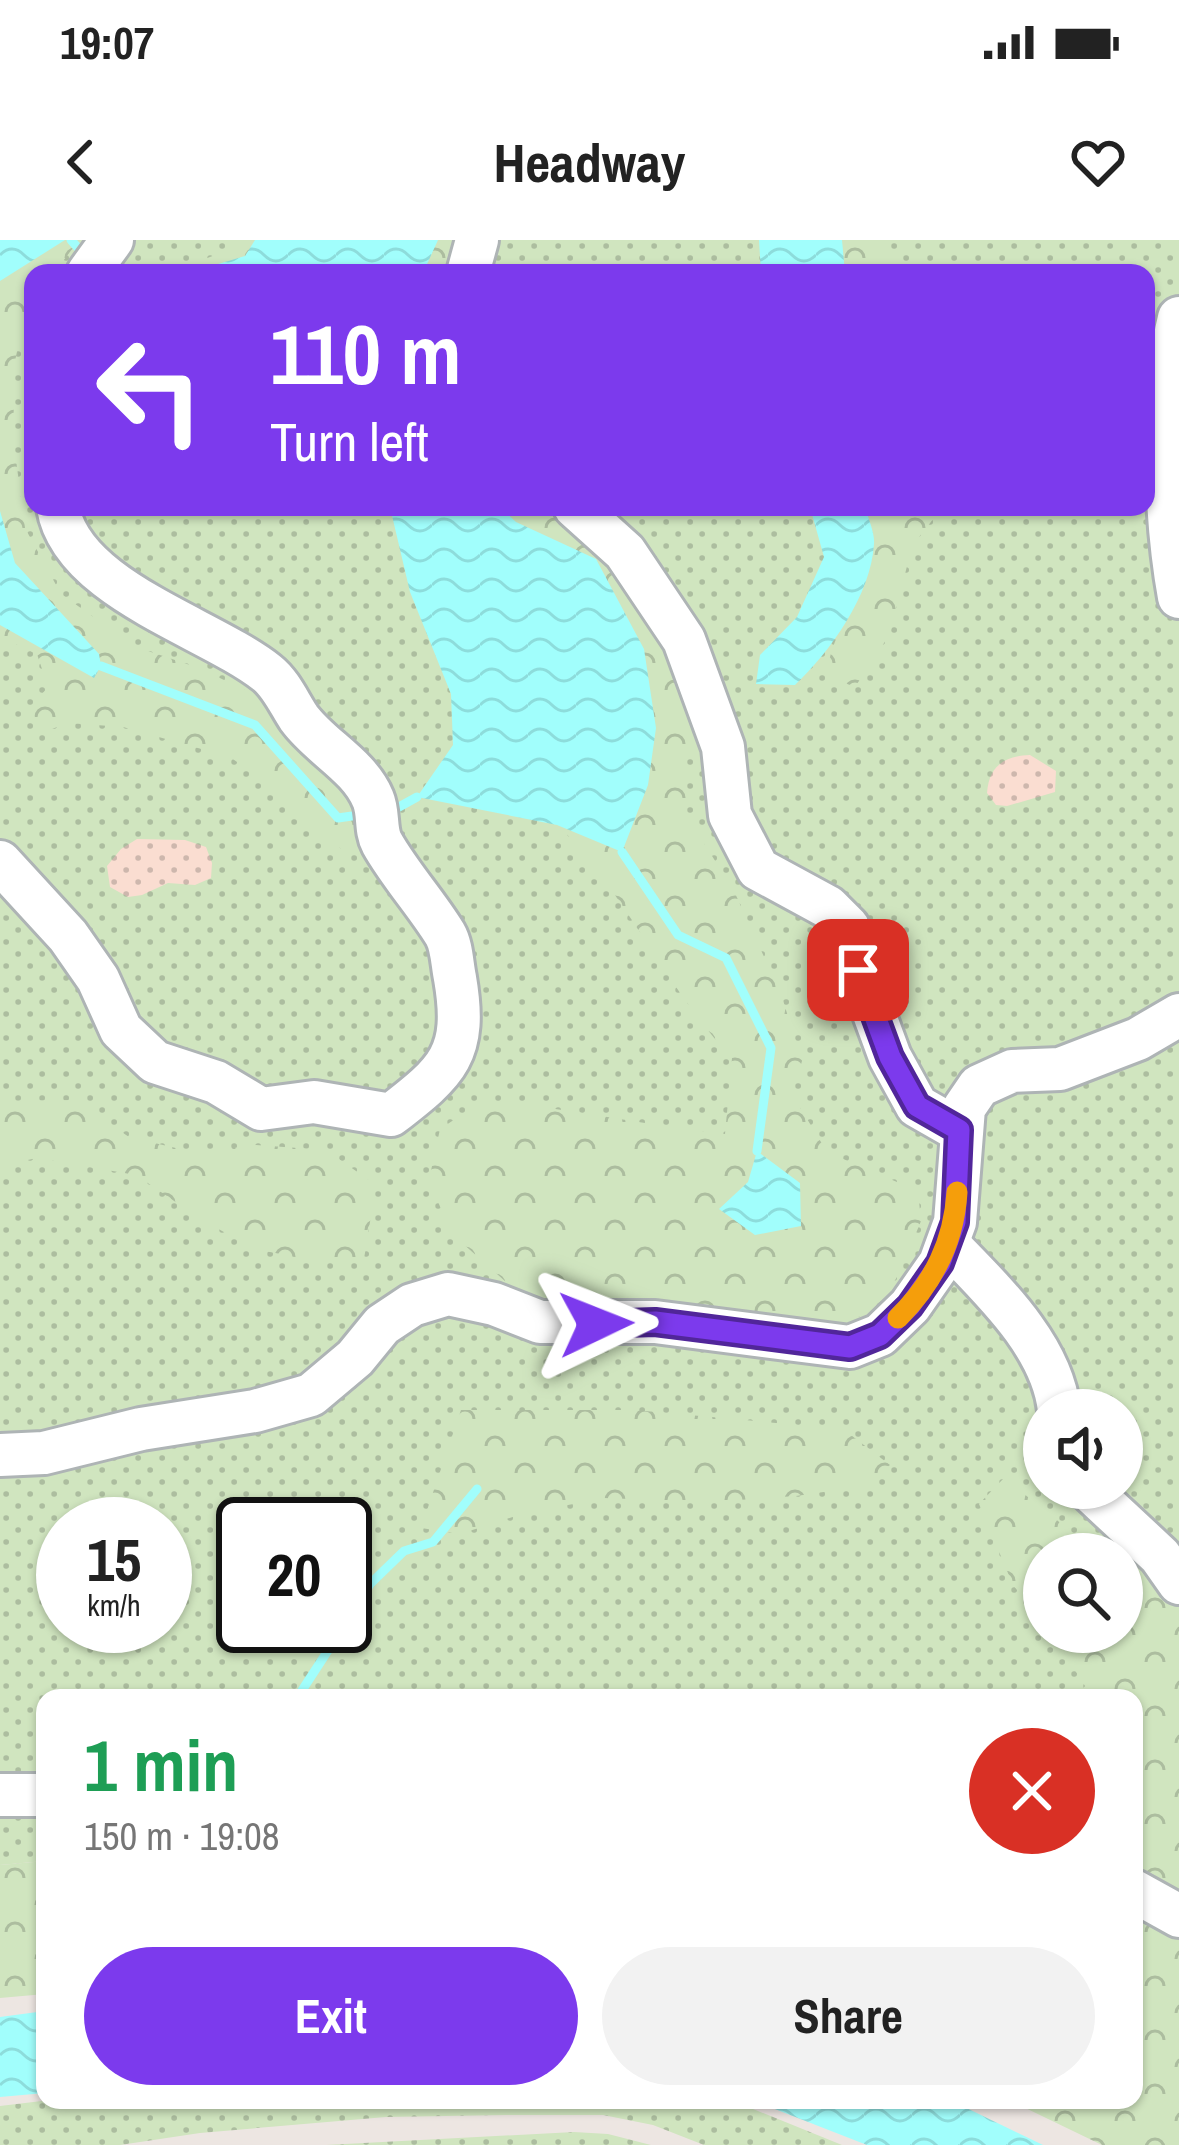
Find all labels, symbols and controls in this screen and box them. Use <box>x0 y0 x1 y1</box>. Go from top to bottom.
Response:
text: 19:07 <box>60 12 154 73</box>
text: Headway <box>494 126 685 199</box>
icon: back <box>48 129 114 195</box>
icon: heart <box>1065 129 1131 195</box>
text: 110 m <box>270 297 462 410</box>
icon: left <box>72 312 228 468</box>
text: Turn left <box>270 405 429 478</box>
pin <box>807 919 909 1021</box>
icon: arrive <box>825 937 891 1003</box>
position arrow <box>533 1261 659 1387</box>
map controls <box>1023 1389 1143 1653</box>
button: sound <box>1023 1389 1143 1509</box>
speed limit sign: 20 <box>216 1497 372 1653</box>
text: 15 <box>87 1519 141 1600</box>
button: search <box>1023 1533 1143 1653</box>
text: km/h <box>87 1585 141 1625</box>
text: 1 min <box>84 1716 238 1813</box>
button: close <box>969 1728 1095 1854</box>
text: 150 m · 19:08 <box>84 1810 280 1862</box>
button: Exit <box>84 1947 578 2085</box>
button: Share <box>602 1947 1095 2085</box>

